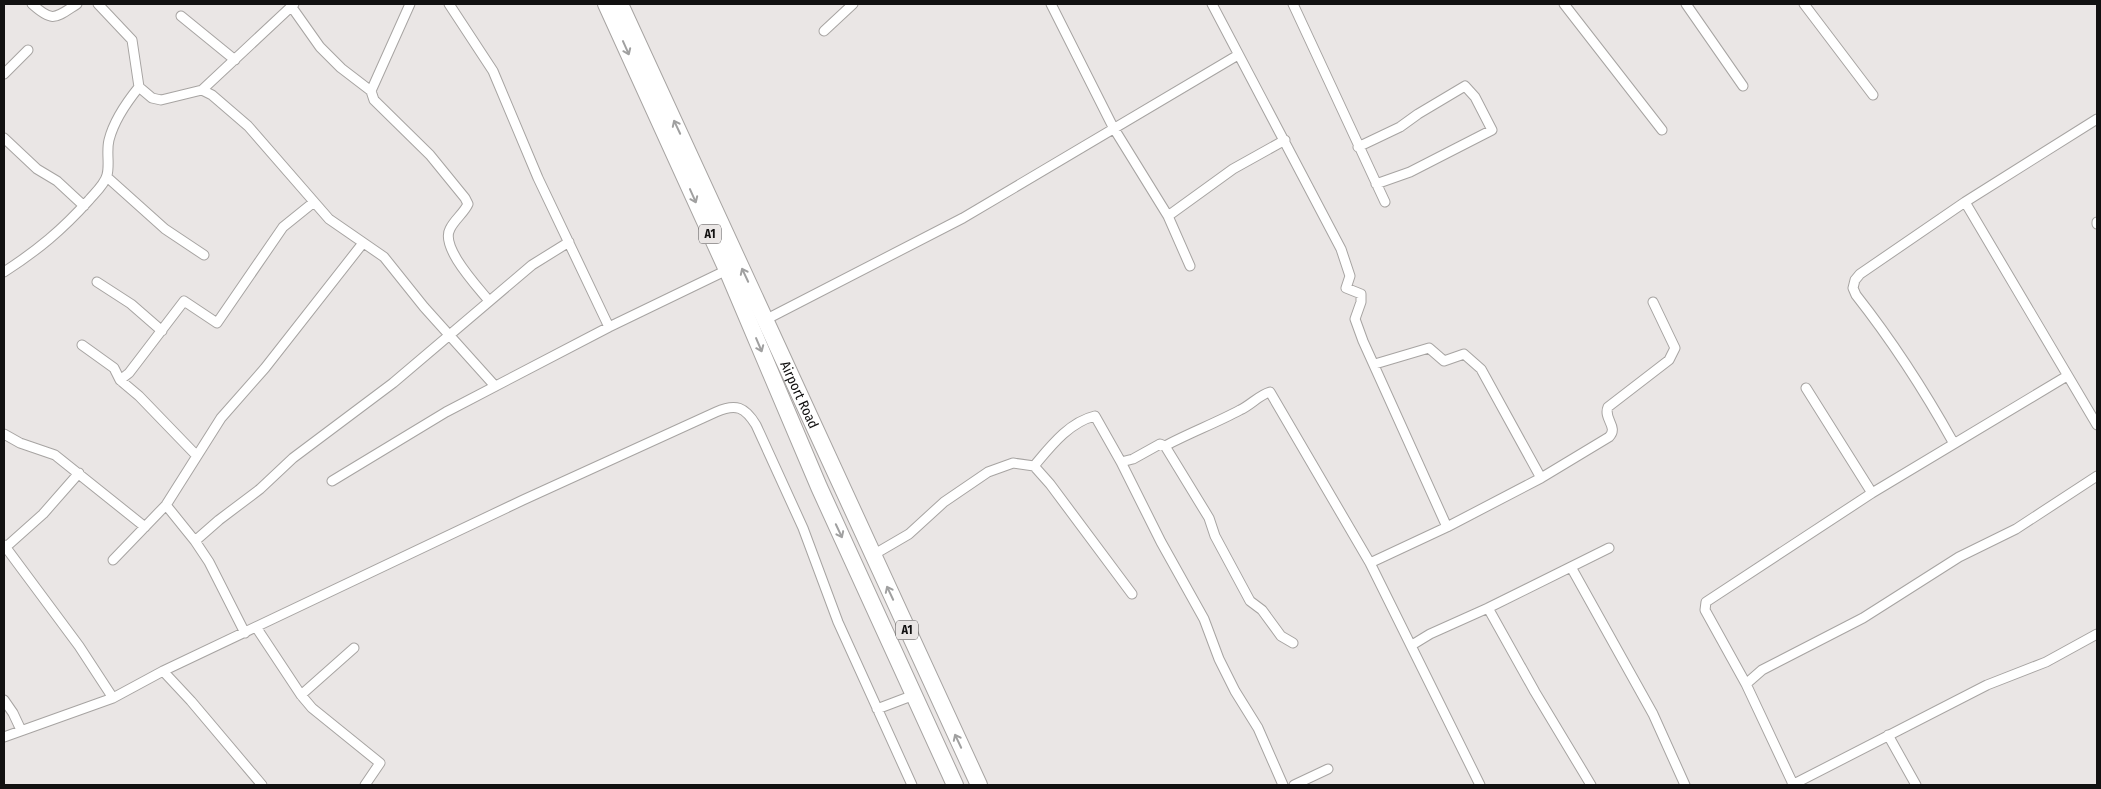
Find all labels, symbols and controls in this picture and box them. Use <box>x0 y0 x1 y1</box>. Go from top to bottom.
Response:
one-way arrow <box>622 40 632 55</box>
one-way arrow <box>672 120 681 135</box>
one-way arrow <box>689 188 699 203</box>
road number: A1 <box>699 224 721 243</box>
one-way arrow <box>739 268 749 283</box>
one-way arrow <box>754 337 764 352</box>
street label: Airport Road <box>777 358 822 431</box>
one-way arrow <box>834 523 844 538</box>
one-way arrow <box>885 586 895 601</box>
road number: A1 <box>896 620 918 640</box>
one-way arrow <box>953 734 963 749</box>

